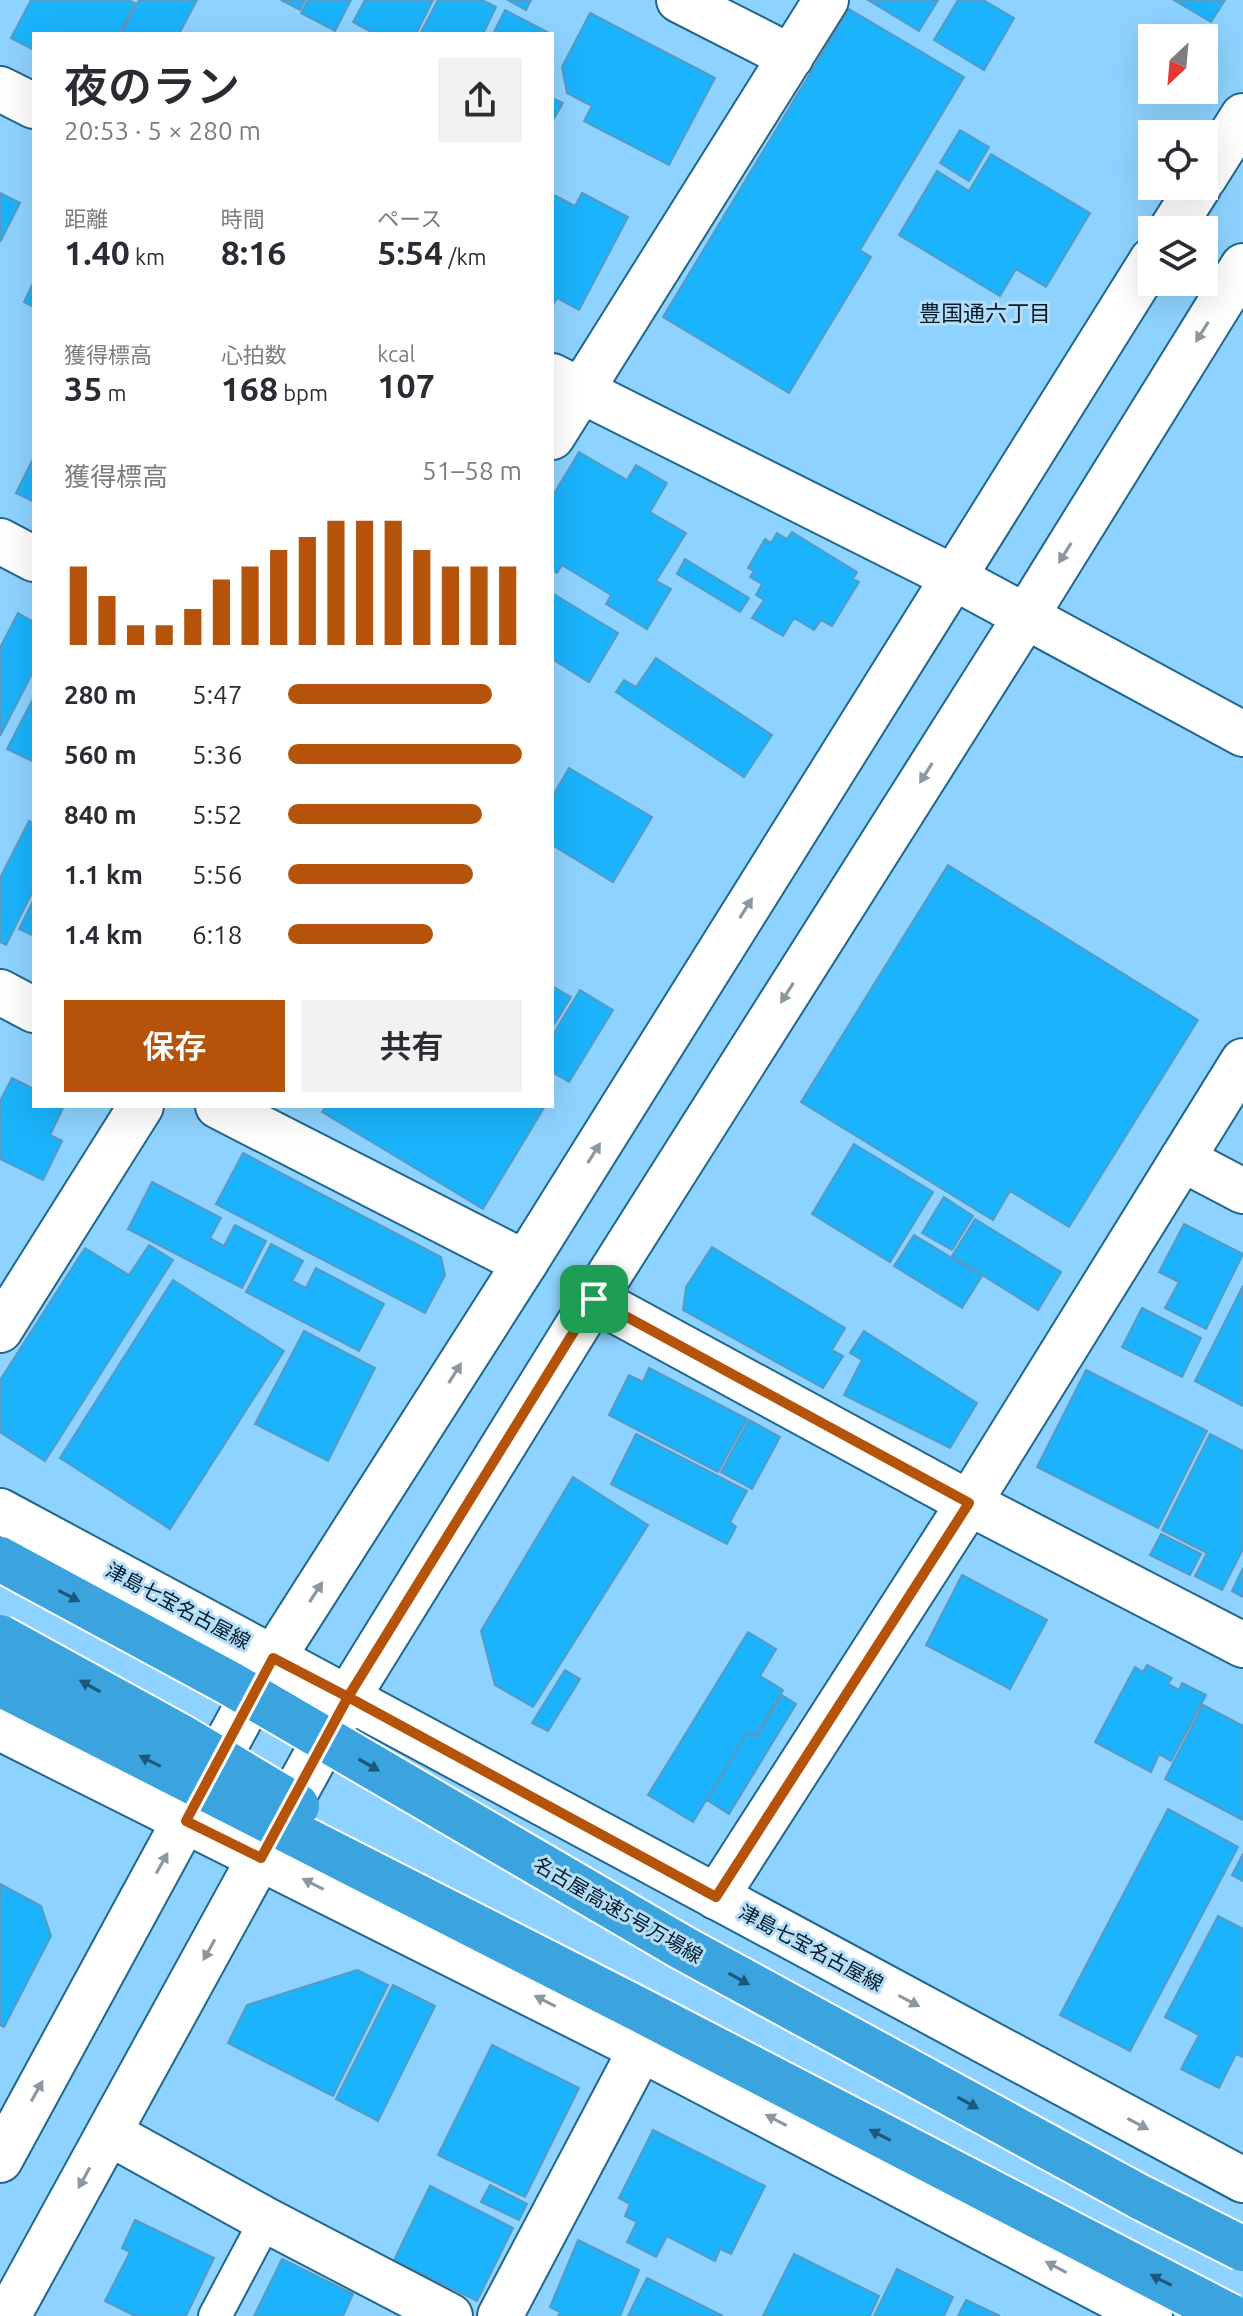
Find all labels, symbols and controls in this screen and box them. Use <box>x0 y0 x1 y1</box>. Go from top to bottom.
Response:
north arrow <box>1138 24 1218 104</box>
map controls <box>1138 24 1218 296</box>
button: share <box>438 58 522 142</box>
text: 夜のラン <box>64 61 240 110</box>
text: 20:53 · 5 × 280 m <box>64 116 261 145</box>
button: locate <box>1138 120 1218 200</box>
text: 距離 <box>64 206 108 231</box>
text: 時間 <box>221 206 265 231</box>
text: ペース <box>377 206 442 231</box>
button: layers <box>1138 216 1218 296</box>
text: 1.40 <box>64 233 130 271</box>
text: 8:16 <box>221 233 287 271</box>
text: 5:54 <box>377 233 443 271</box>
text: km <box>130 244 165 269</box>
text: /km <box>443 244 487 269</box>
district label: 豊国通六丁目 <box>919 300 1051 325</box>
one-way arrow <box>1195 321 1209 343</box>
text: kcal <box>377 341 415 366</box>
text: 獲得標高 <box>64 342 152 367</box>
text: 心拍数 <box>221 342 287 367</box>
text: 107 <box>377 366 435 404</box>
text: 35 <box>64 369 102 407</box>
text: 168 <box>221 369 278 407</box>
text: m <box>102 380 126 405</box>
text: bpm <box>278 380 328 405</box>
text: 51–58 m <box>422 456 522 485</box>
text: 獲得標高 <box>64 462 168 491</box>
one-way arrow <box>1058 542 1072 564</box>
text: 280 m <box>64 680 137 709</box>
text: 5:47 <box>192 680 242 709</box>
text: 560 m <box>64 740 137 769</box>
text: 5:36 <box>192 740 242 769</box>
one-way arrow <box>920 762 934 784</box>
text: 840 m <box>64 800 137 829</box>
text: 5:52 <box>192 800 242 829</box>
text: 1.1 km <box>64 860 143 889</box>
text: 5:56 <box>192 860 242 889</box>
one-way arrow <box>739 898 754 919</box>
text: 1.4 km <box>64 920 143 949</box>
text: 6:18 <box>192 920 242 949</box>
one-way arrow <box>781 982 795 1004</box>
button: 保存 <box>64 1000 285 1092</box>
button: 共有 <box>301 1000 522 1092</box>
one-way arrow <box>586 1142 600 1164</box>
pin <box>560 1265 628 1333</box>
icon: arrive <box>572 1277 616 1321</box>
one-way arrow <box>448 1362 462 1384</box>
street label: 津島七宝名古屋線 <box>102 1558 254 1653</box>
one-way arrow <box>308 1581 322 1603</box>
one-way arrow <box>57 1590 80 1603</box>
one-way arrow <box>78 1679 101 1693</box>
one-way arrow <box>139 1754 162 1767</box>
one-way arrow <box>358 1758 380 1772</box>
one-way arrow <box>156 1852 169 1875</box>
street label: 名古屋高速5号万場線 <box>530 1852 707 1967</box>
one-way arrow <box>302 1877 325 1891</box>
street label: 津島七宝名古屋線 <box>735 1900 887 1995</box>
one-way arrow <box>203 1939 216 1962</box>
one-way arrow <box>728 1972 750 1986</box>
one-way arrow <box>898 1993 920 2007</box>
one-way arrow <box>534 1994 557 2007</box>
one-way arrow <box>31 2080 44 2103</box>
one-way arrow <box>956 2096 979 2110</box>
one-way arrow <box>765 2114 788 2127</box>
one-way arrow <box>1127 2116 1149 2130</box>
one-way arrow <box>869 2128 891 2142</box>
one-way arrow <box>77 2167 91 2189</box>
one-way arrow <box>1045 2260 1068 2273</box>
one-way arrow <box>1149 2274 1172 2287</box>

